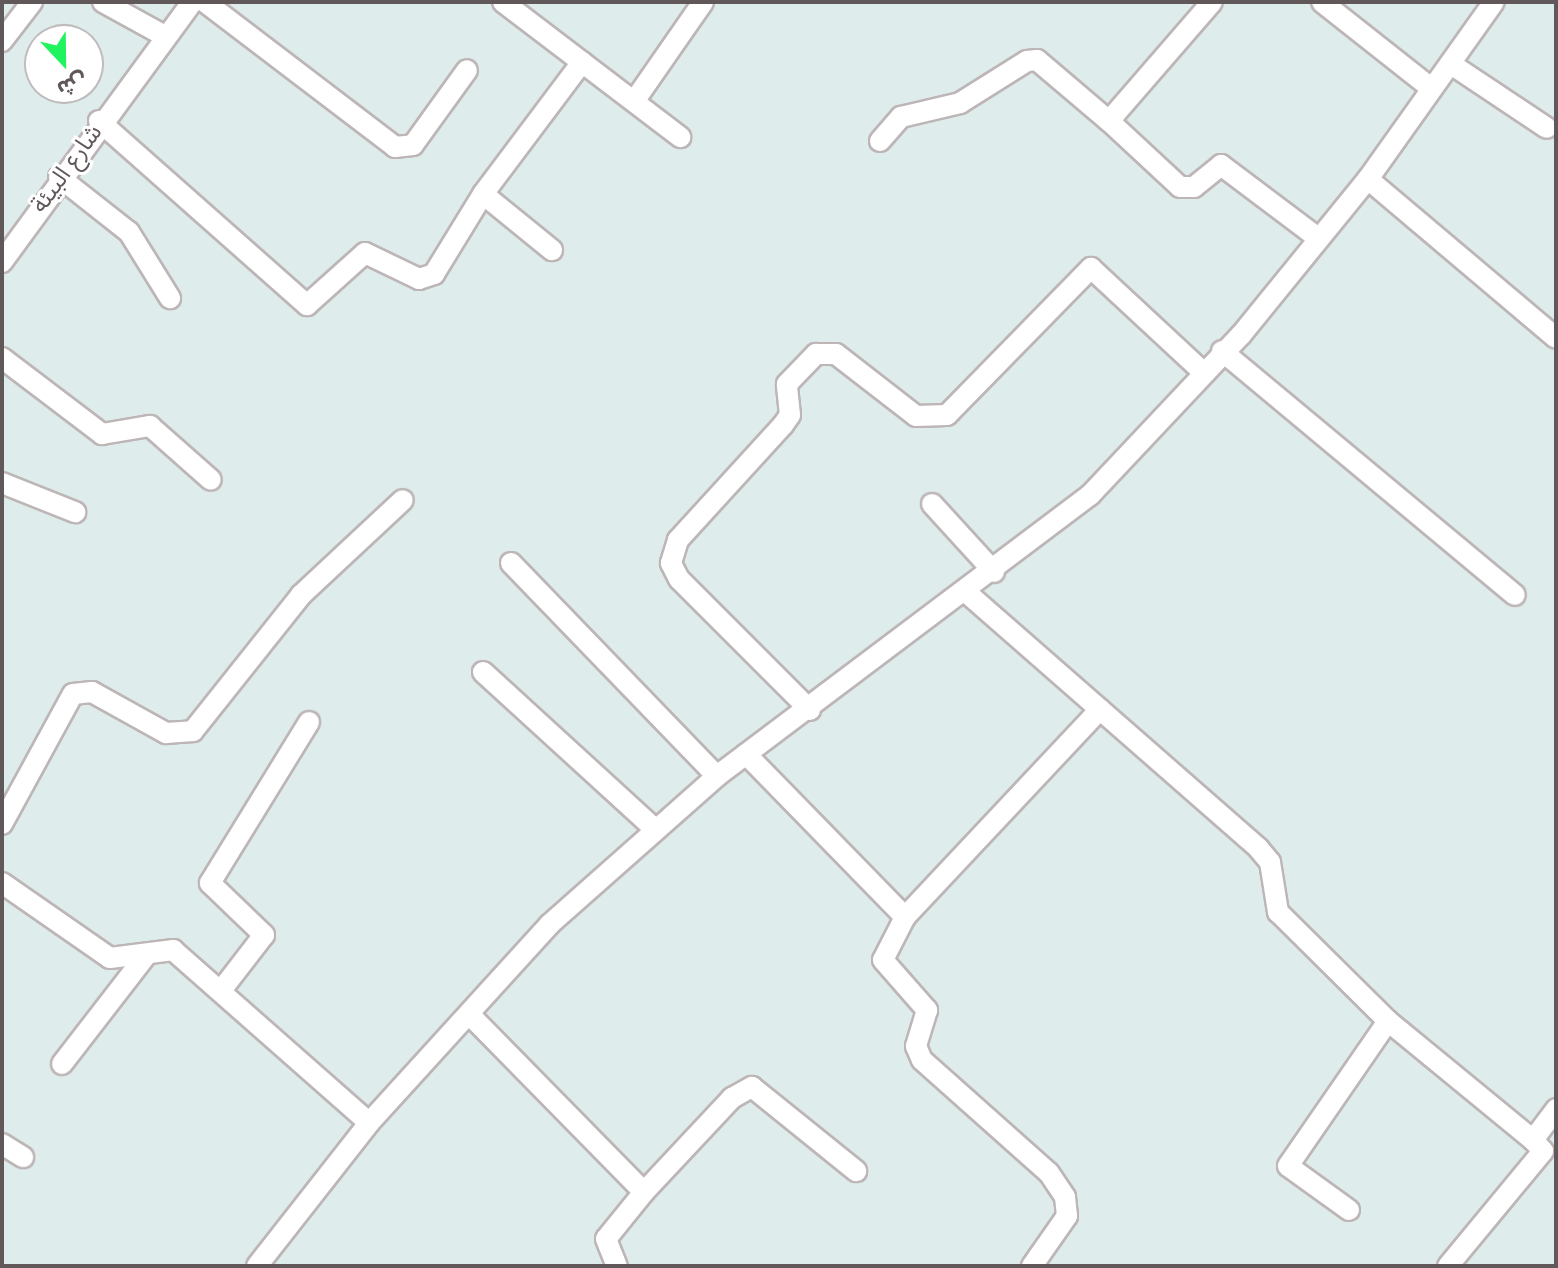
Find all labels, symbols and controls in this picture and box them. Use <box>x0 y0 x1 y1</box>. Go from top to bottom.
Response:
north arrow <box>24 24 104 104</box>
text: ش <box>53 66 92 104</box>
street label: شارع البيئة <box>24 118 108 218</box>

